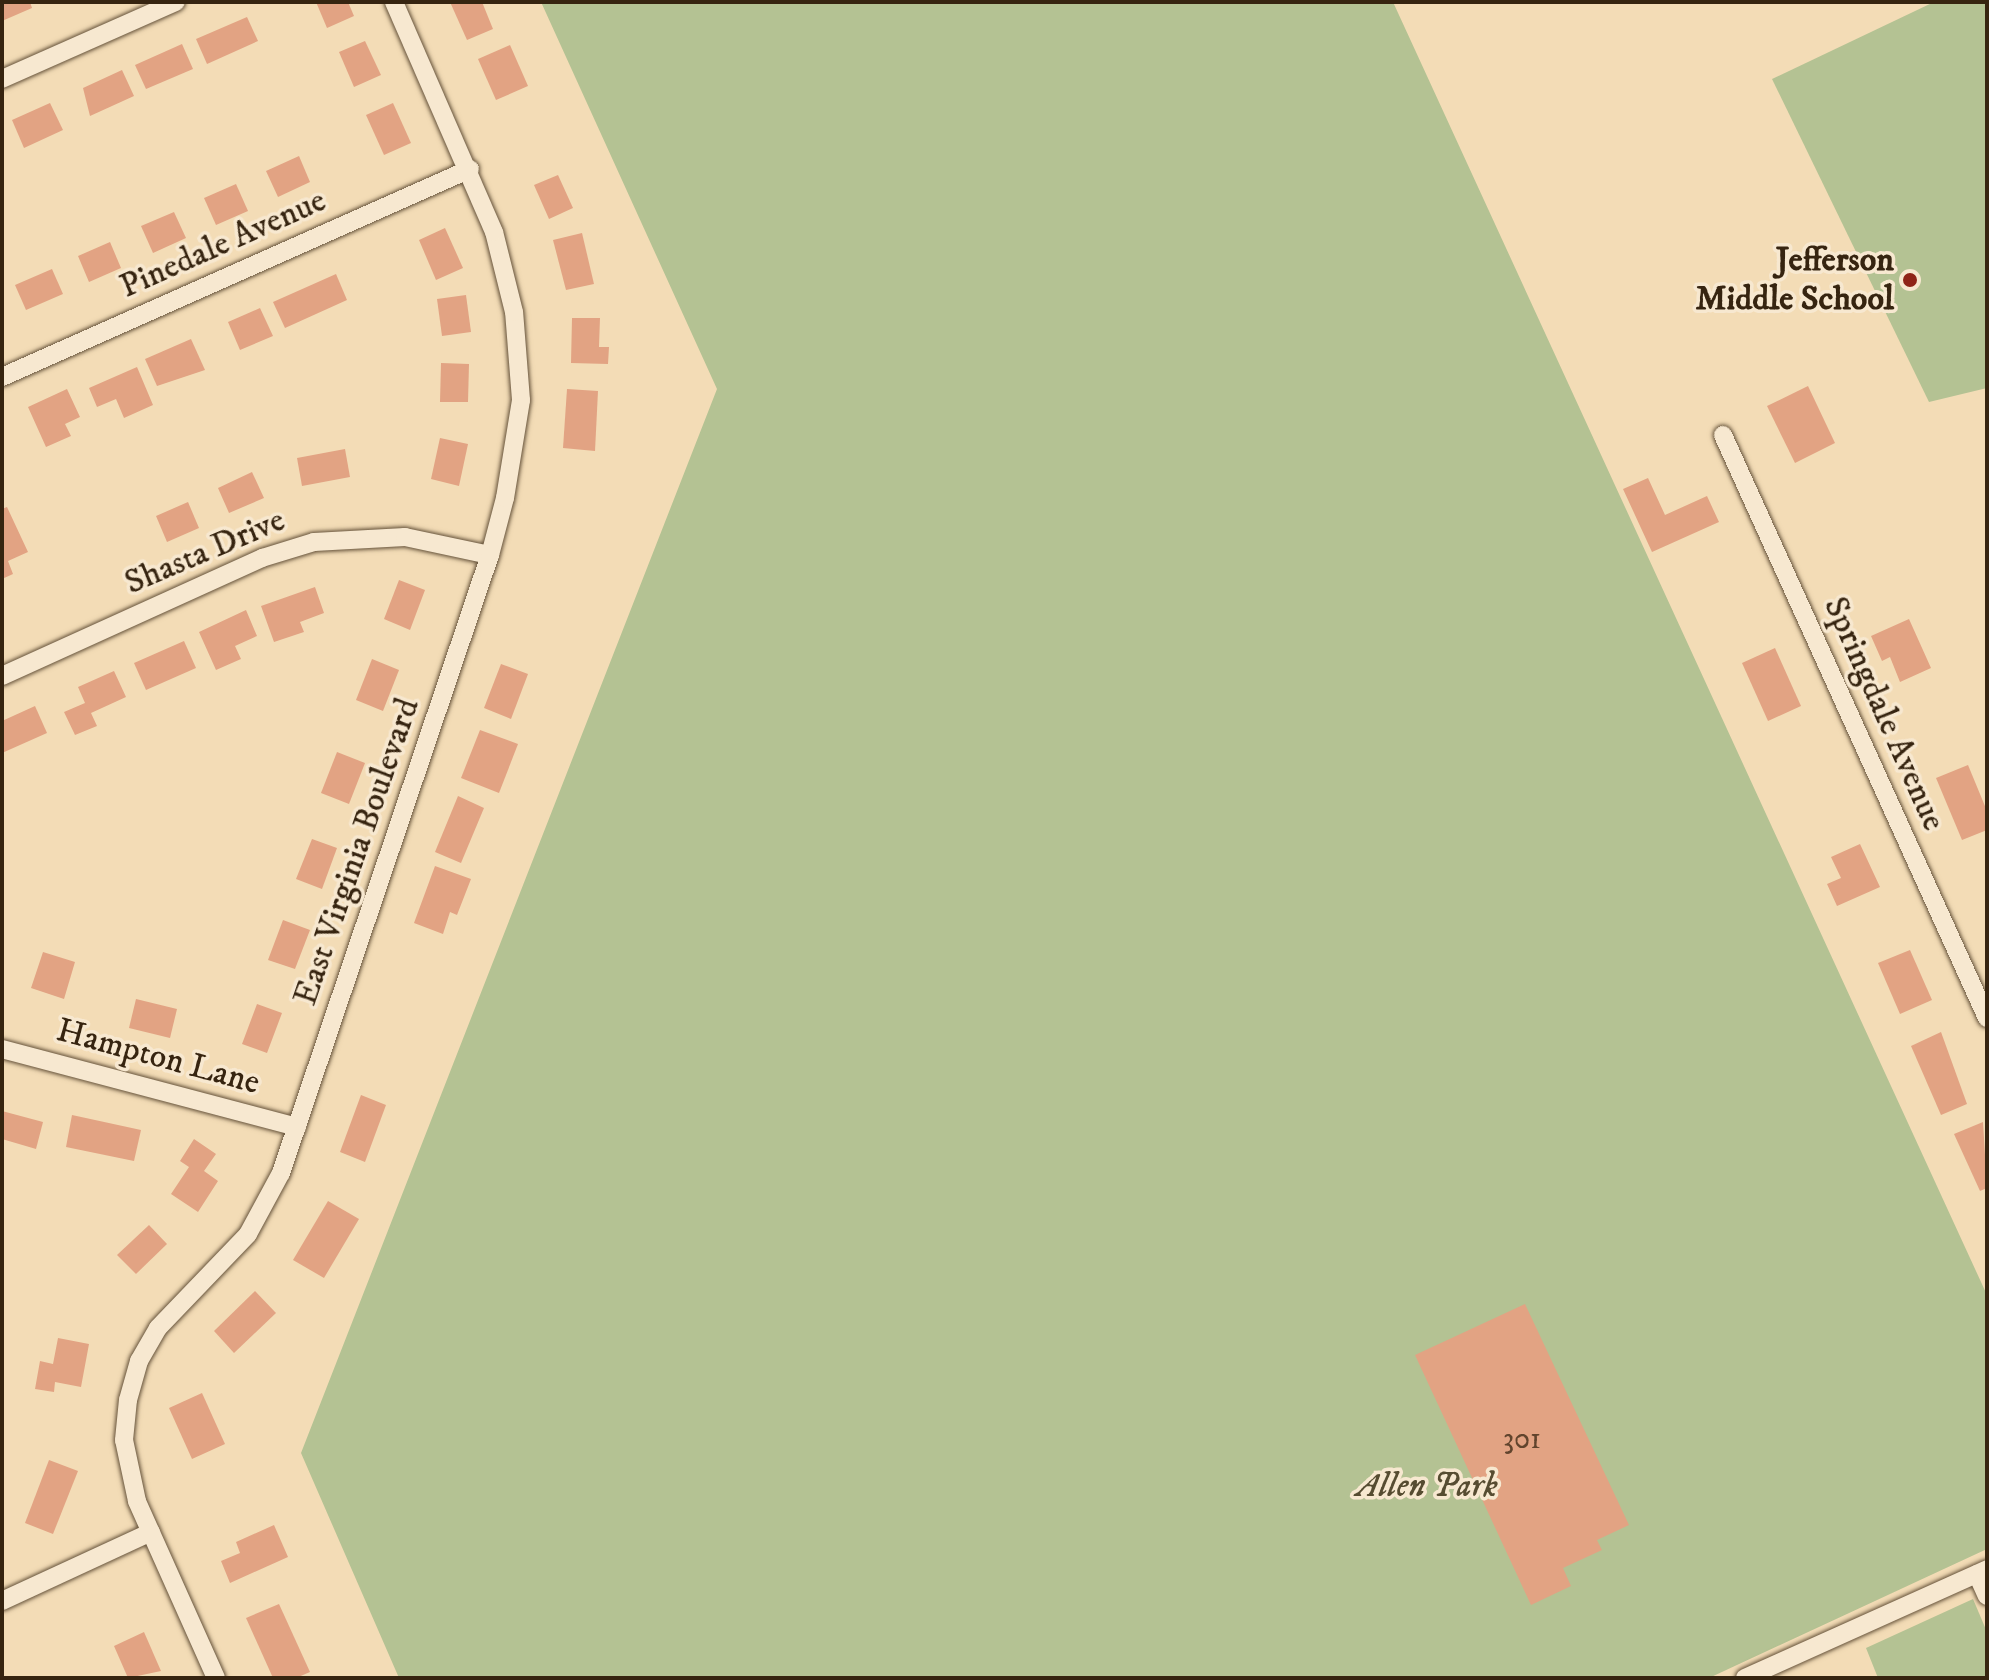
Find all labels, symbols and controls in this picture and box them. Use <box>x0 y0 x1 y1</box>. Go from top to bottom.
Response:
street label: Pinedale Avenue <box>114 180 332 308</box>
place label: Jefferson Middle School <box>1695 240 1894 320</box>
marker: Jefferson Middle School <box>1901 271 1919 289</box>
street label: Shasta Drive <box>119 500 291 604</box>
street label: Springdale Avenue <box>1814 591 1954 837</box>
street label: East Virginia Boulevard <box>285 693 429 1011</box>
street label: Hampton Lane <box>52 1010 264 1104</box>
house number: 301 <box>1503 1422 1541 1458</box>
park label: Allen Park <box>1356 1467 1498 1507</box>

